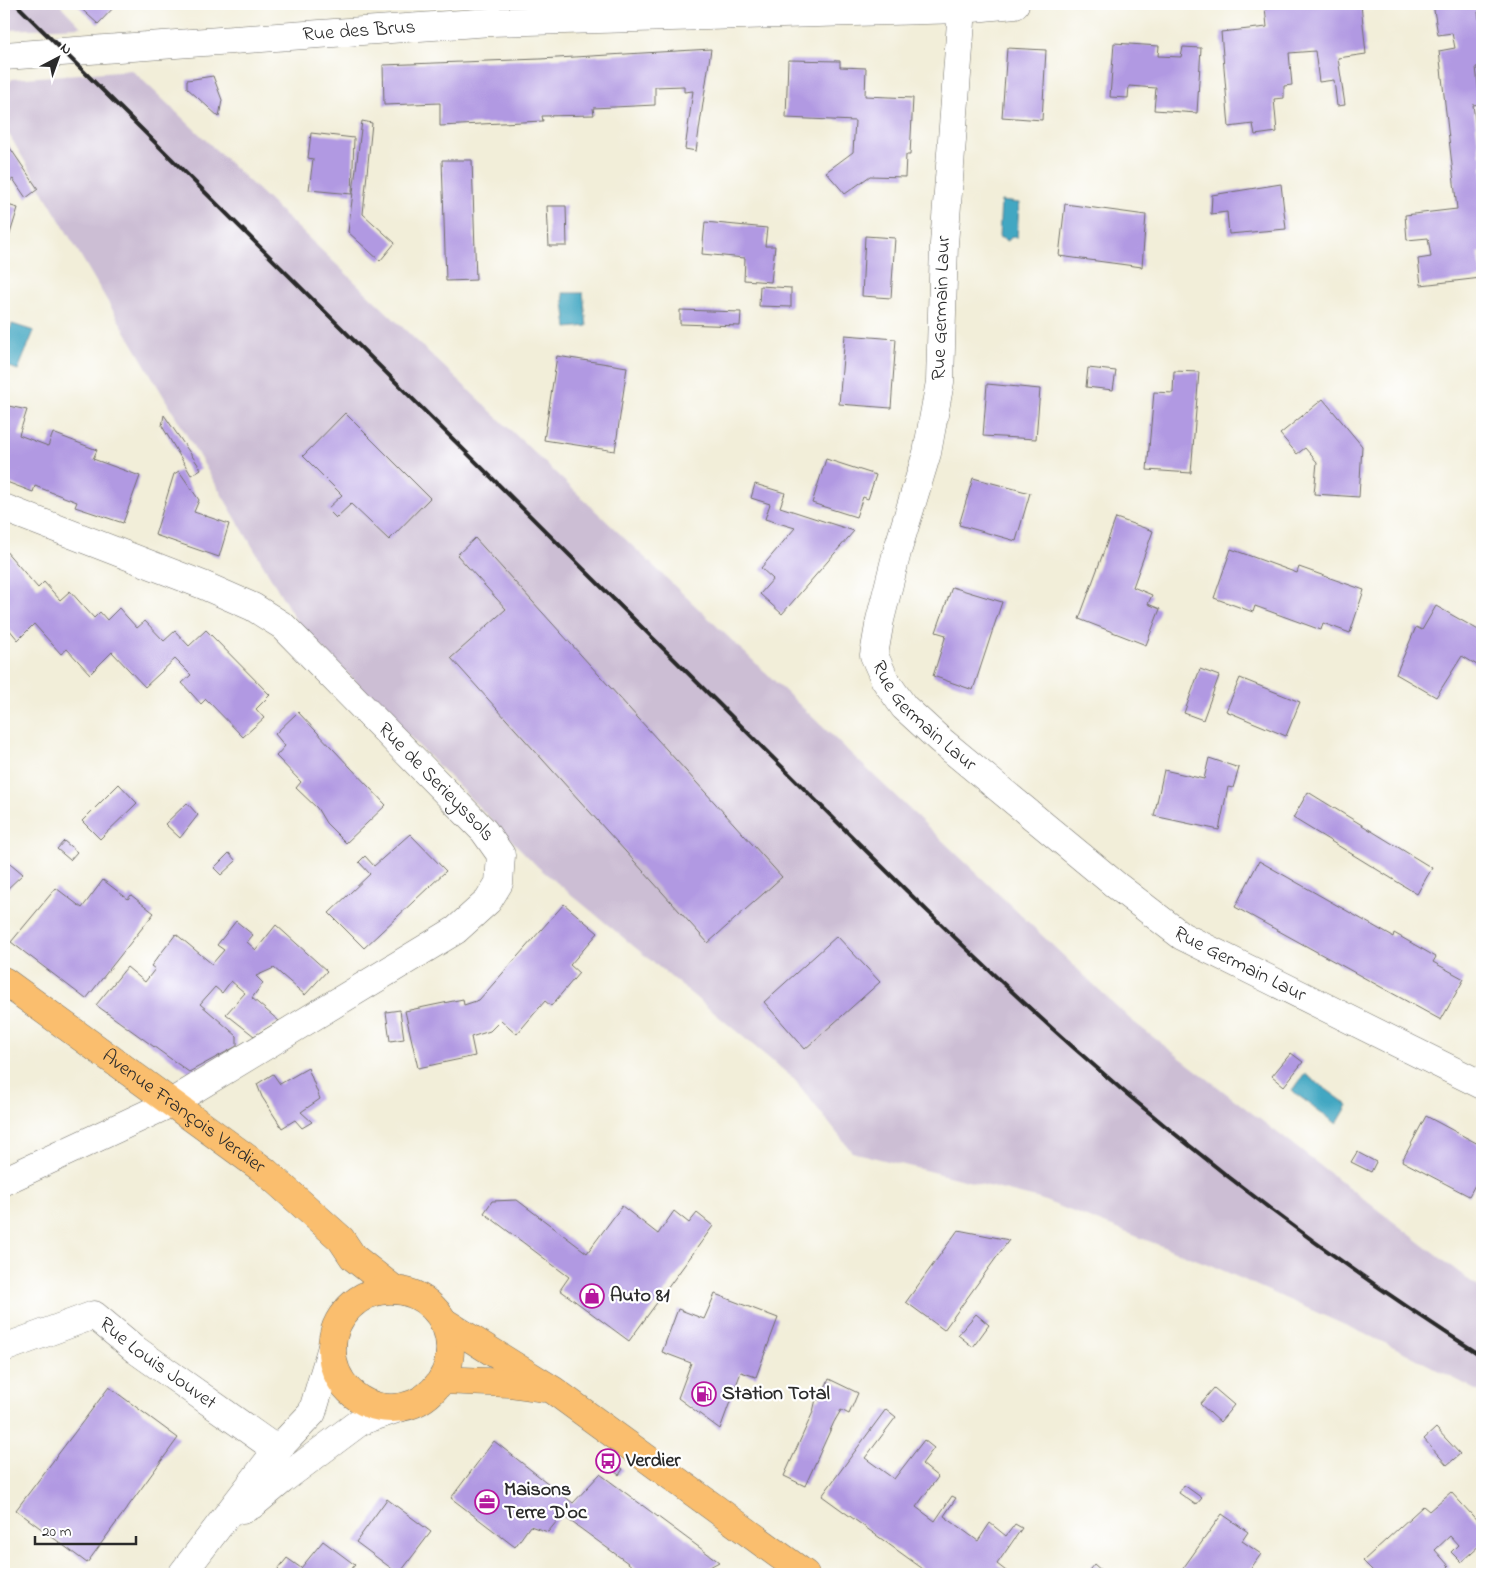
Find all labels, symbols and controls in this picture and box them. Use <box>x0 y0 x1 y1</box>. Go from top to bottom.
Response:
street label: Rue des Brus <box>302 13 417 50</box>
north arrow <box>32 32 82 82</box>
text: N <box>55 38 76 60</box>
street label: Rue Germain Laur <box>925 234 959 381</box>
street label: Rue Germain Laur <box>864 656 983 779</box>
street label: Rue de Serieyssols <box>371 716 502 847</box>
street label: Rue Germain Laur <box>1167 920 1312 1010</box>
street label: Avenue François Verdier <box>96 1042 272 1181</box>
place label: Auto 81 <box>610 1282 670 1311</box>
shop icon: Auto 81 <box>579 1283 605 1309</box>
street label: Rue Louis Jouvet <box>93 1310 222 1417</box>
place label: Station Total <box>722 1380 830 1409</box>
fuel station icon: Station Total <box>691 1381 717 1407</box>
place label: Verdier <box>625 1447 681 1476</box>
bus stop icon: Verdier <box>595 1448 621 1474</box>
place label: Maisons Terre D'oc <box>504 1476 588 1528</box>
office icon: Maisons Terre D'oc <box>474 1489 500 1515</box>
scale bar <box>35 1513 136 1545</box>
text: 20 m <box>42 1521 72 1543</box>

